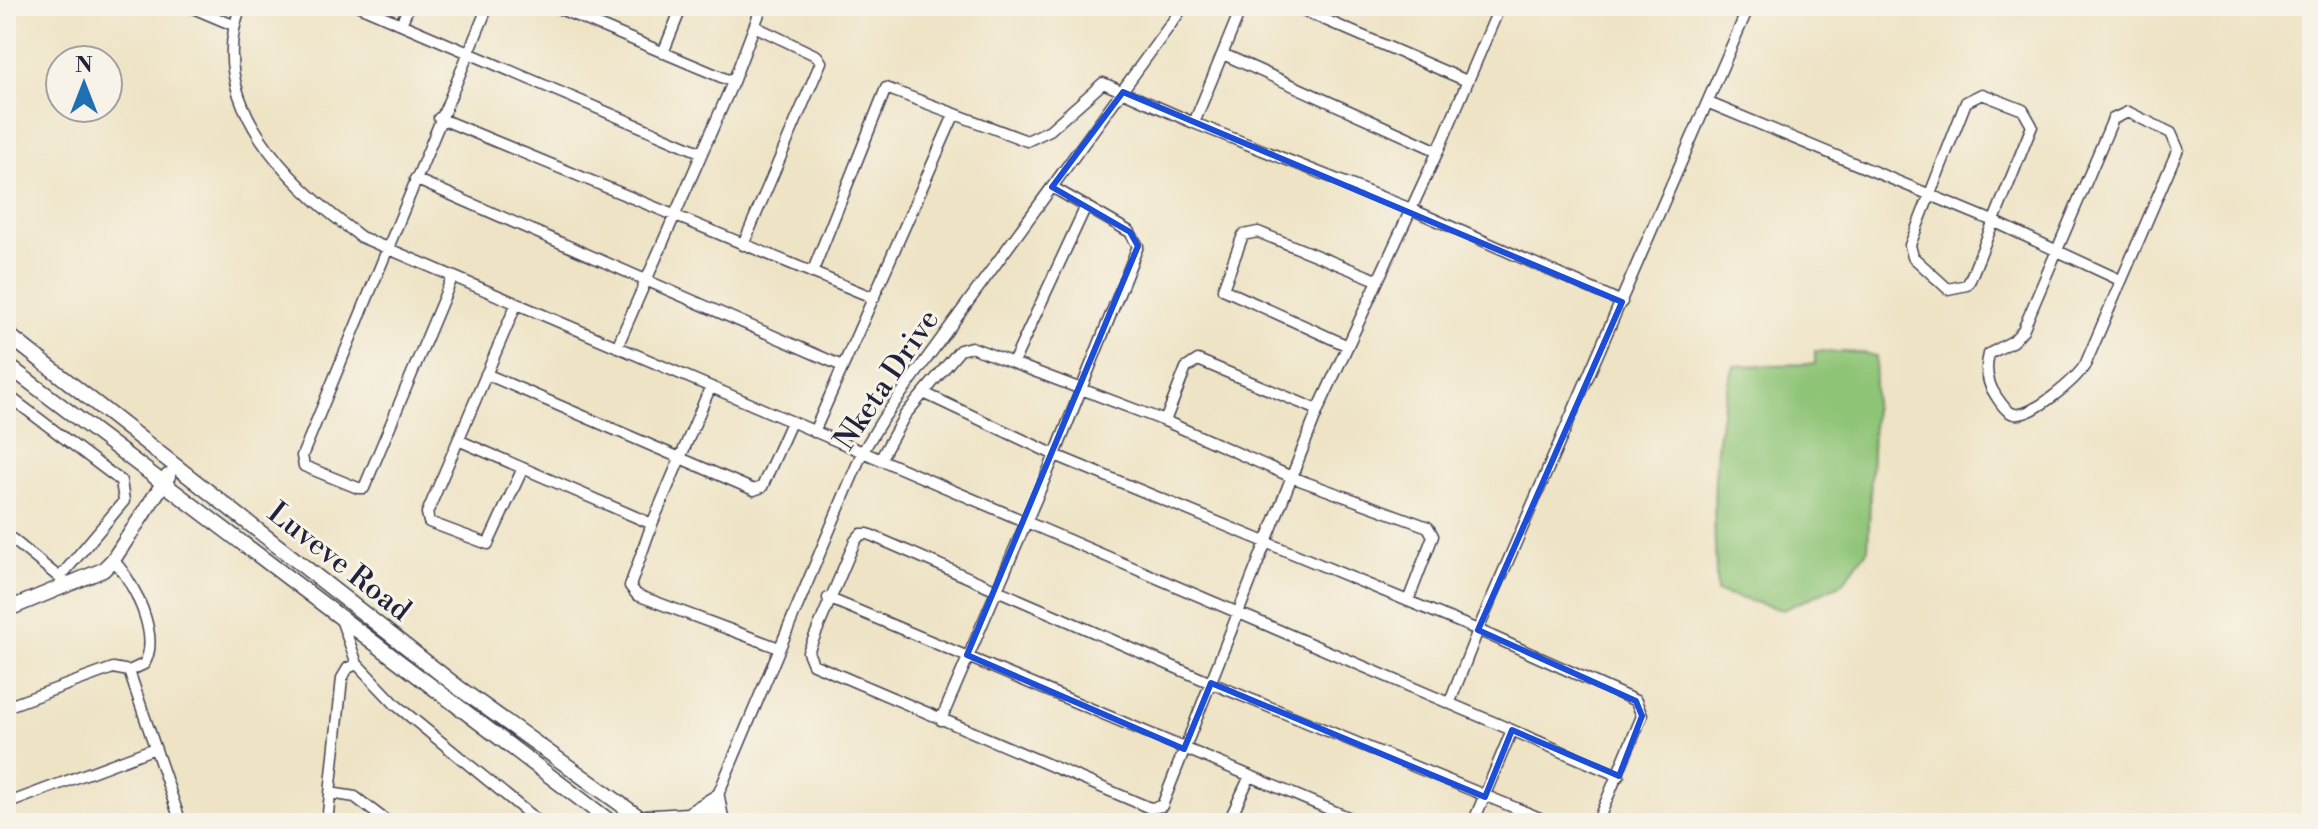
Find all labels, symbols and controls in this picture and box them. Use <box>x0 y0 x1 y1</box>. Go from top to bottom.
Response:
north arrow <box>44 44 124 124</box>
text: N <box>75 52 93 79</box>
street label: Nketa Drive <box>826 302 948 458</box>
street label: Luveve Road <box>260 494 418 630</box>

